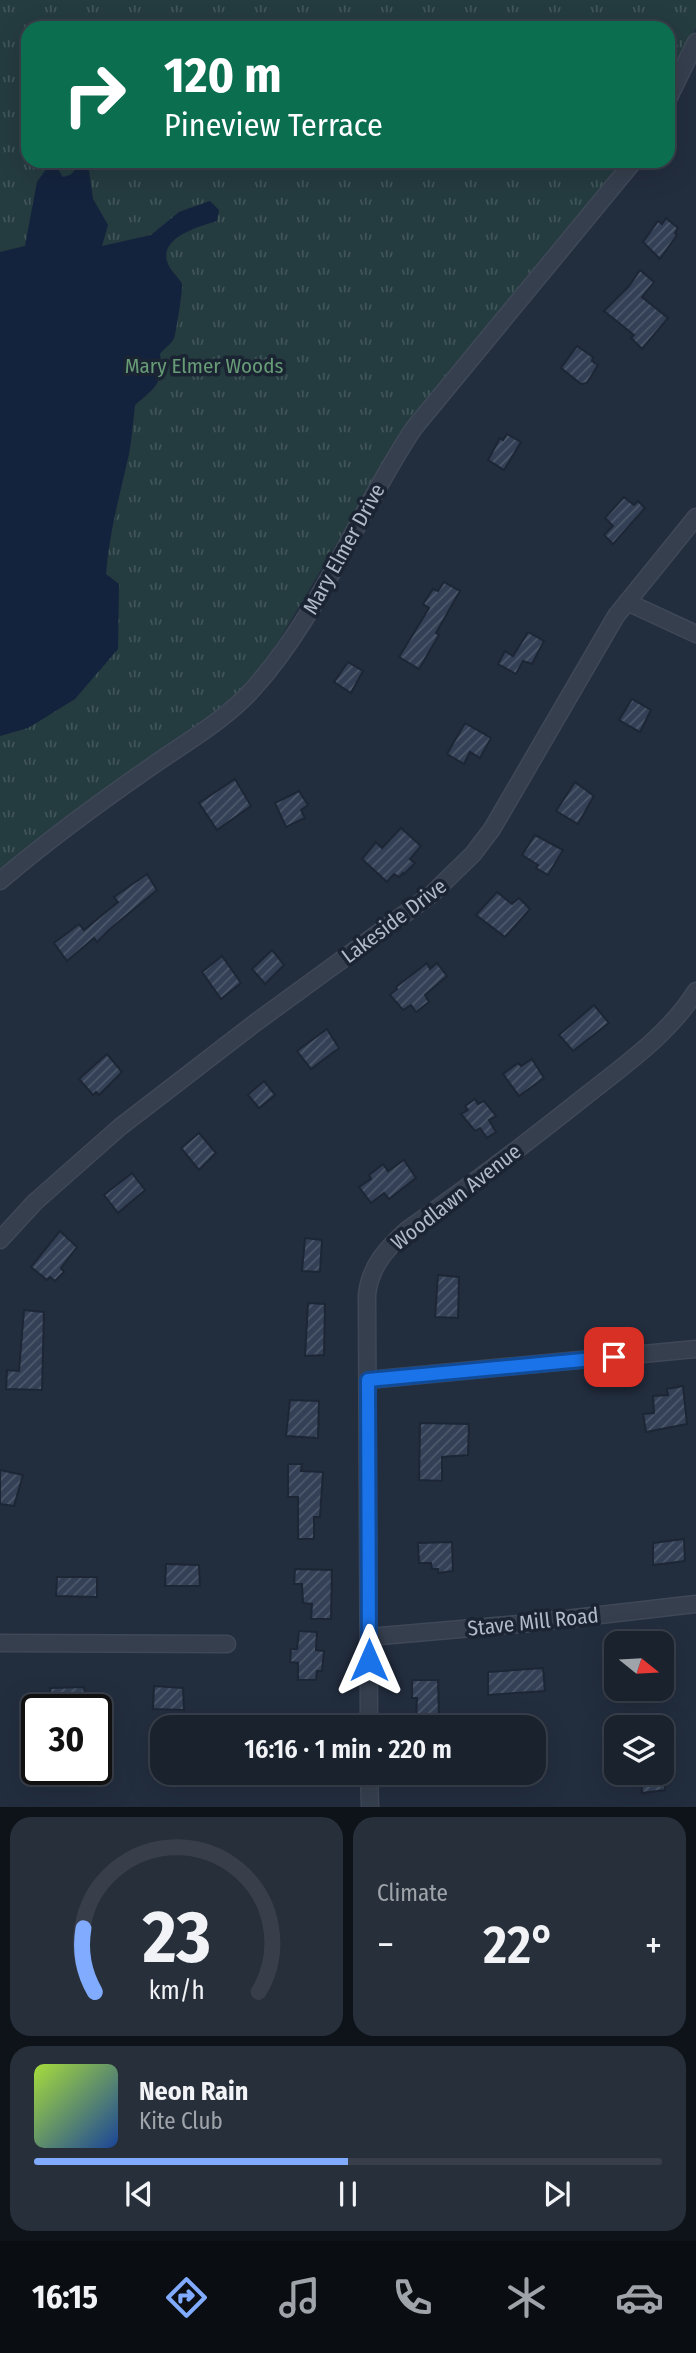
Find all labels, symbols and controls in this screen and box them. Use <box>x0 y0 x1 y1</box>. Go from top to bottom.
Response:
text: 120 m <box>164 46 282 105</box>
icon: right <box>49 49 140 140</box>
text: Pineview Terrace <box>164 106 383 144</box>
park label: Mary Elmer Woods <box>125 353 283 379</box>
street label: Mary Elmer Drive <box>297 479 391 619</box>
street label: Lakeside Drive <box>336 873 452 969</box>
street label: Woodlawn Avenue <box>386 1138 526 1256</box>
pin <box>584 1327 644 1387</box>
icon: arrive <box>595 1338 633 1376</box>
street label: Stave Mill Road <box>466 1602 600 1642</box>
position arrow <box>332 1623 406 1697</box>
north arrow <box>604 1631 674 1701</box>
map controls <box>604 1631 674 1785</box>
speed limit sign: 30 <box>21 1694 112 1785</box>
button: layers <box>604 1715 674 1785</box>
text: 16:16 · 1 min · 220 m <box>244 1734 452 1765</box>
text: Climate <box>377 1879 448 1907</box>
text: 23 <box>141 1895 211 1982</box>
text: 22° <box>483 1914 555 1977</box>
text: − <box>377 1922 394 1968</box>
text: + <box>645 1922 662 1968</box>
text: km/h <box>149 1976 204 2006</box>
text: Neon Rain <box>139 2076 248 2107</box>
text: Kite Club <box>139 2107 223 2135</box>
icon: previous <box>120 2175 158 2213</box>
icon: pause <box>329 2175 367 2213</box>
icon: next <box>538 2175 576 2213</box>
icon: directions <box>162 2273 211 2322</box>
icon: music <box>275 2273 324 2322</box>
icon: phone <box>388 2273 437 2322</box>
icon: climate <box>502 2273 551 2322</box>
icon: car <box>615 2273 664 2322</box>
text: 16:15 <box>32 2278 98 2316</box>

